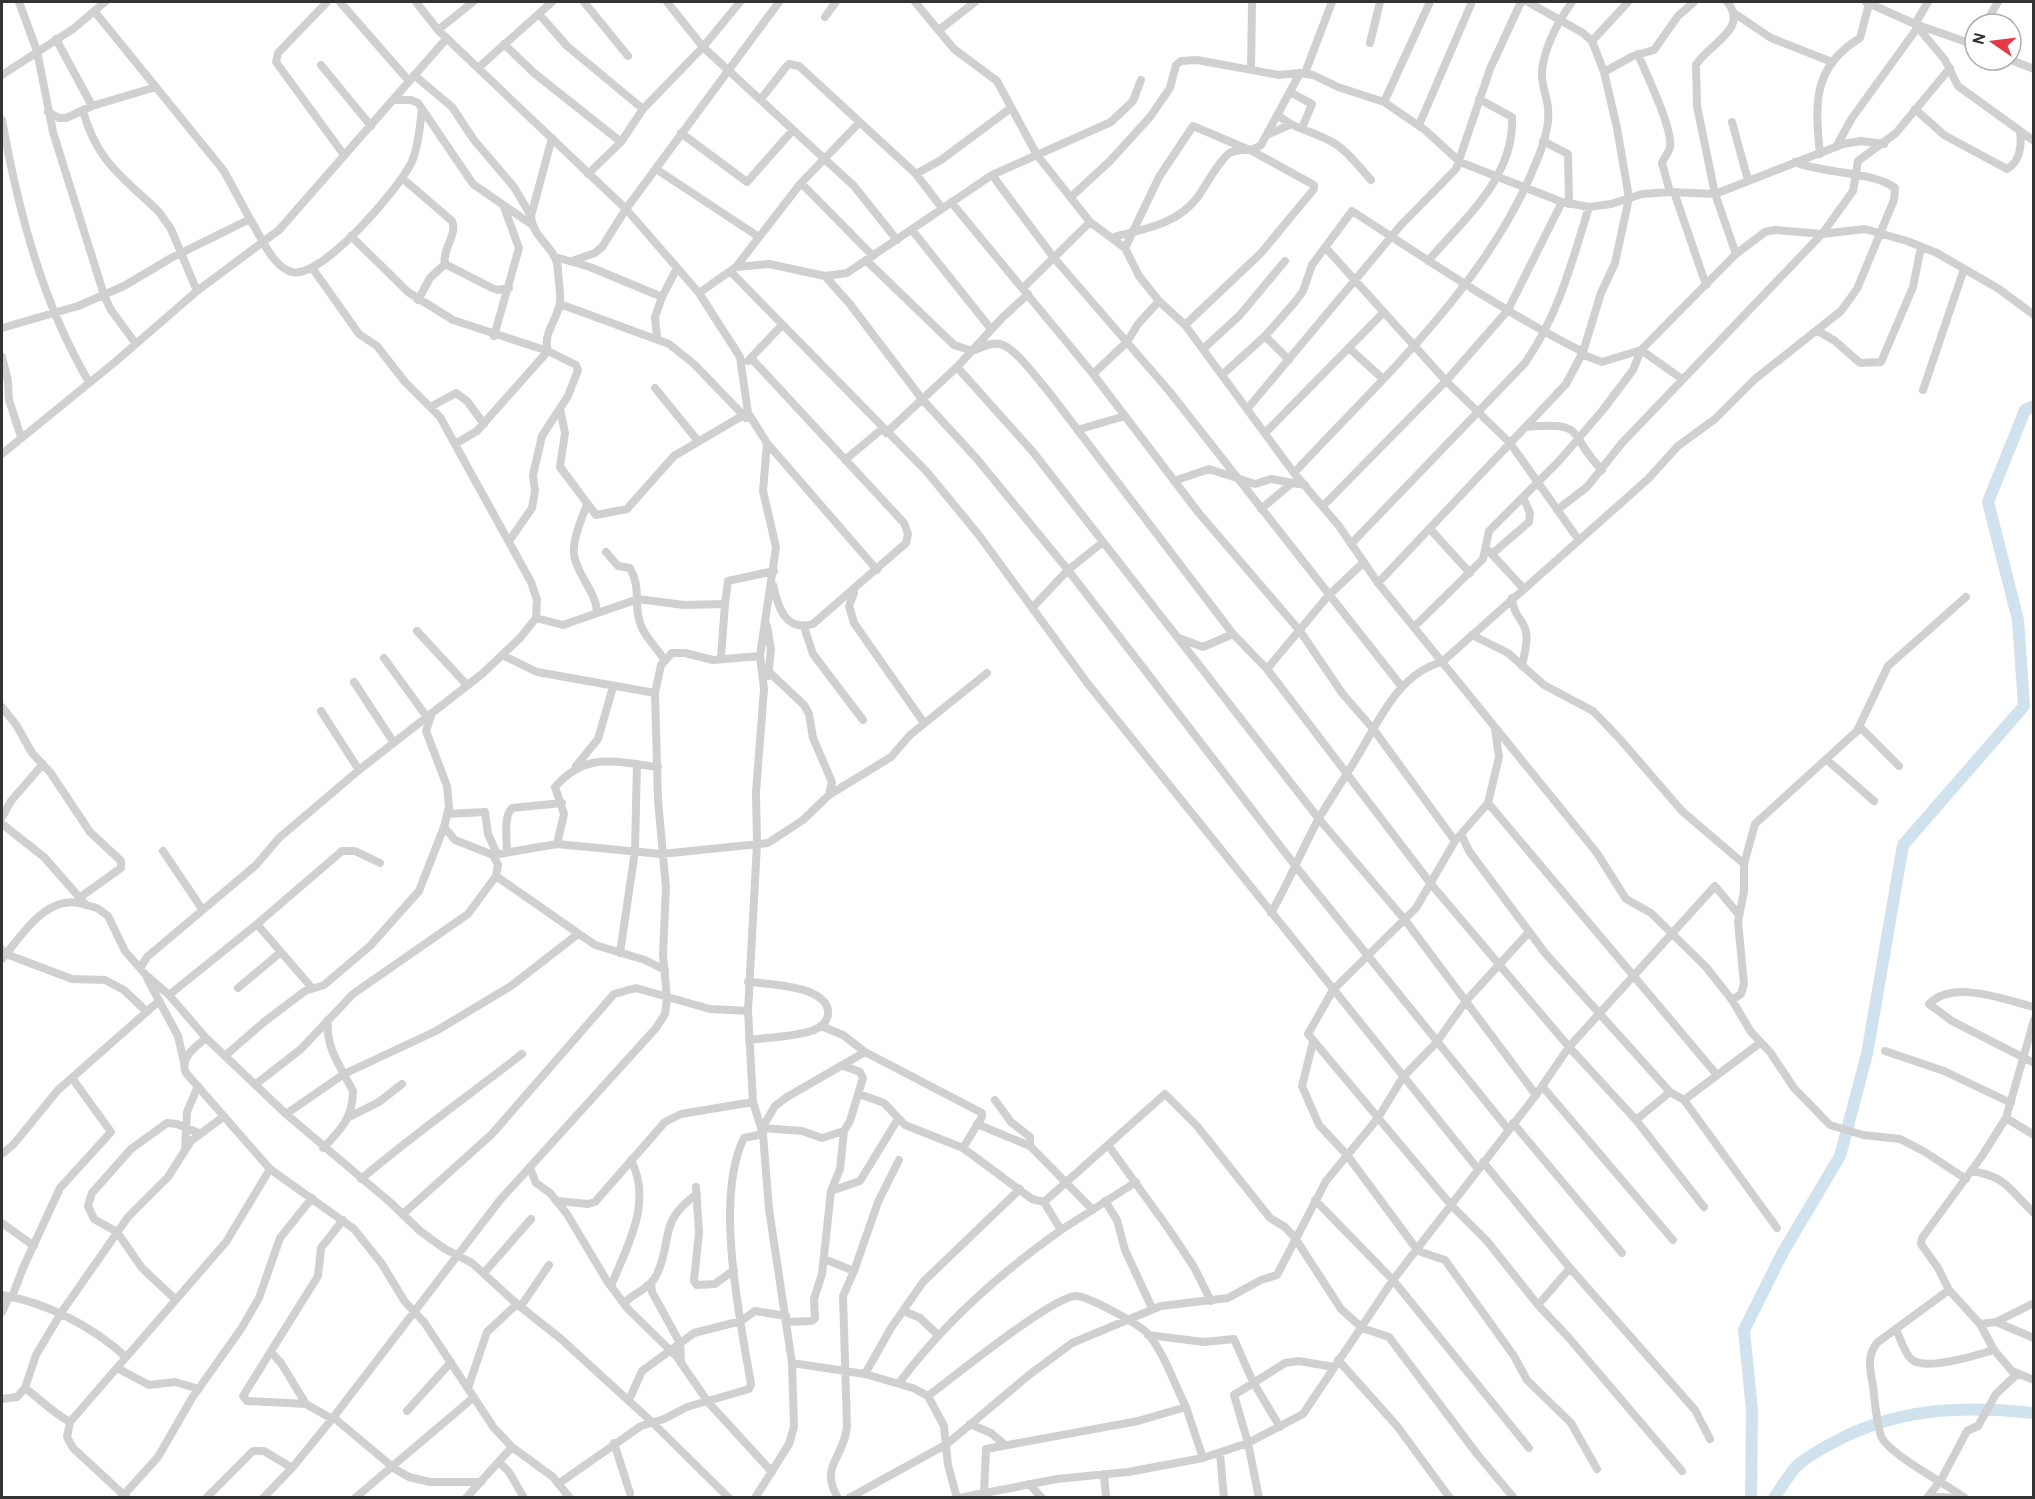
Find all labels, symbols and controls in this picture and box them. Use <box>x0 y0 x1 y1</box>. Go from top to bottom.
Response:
north arrow <box>1963 12 2023 72</box>
text: N <box>1969 31 1991 47</box>

